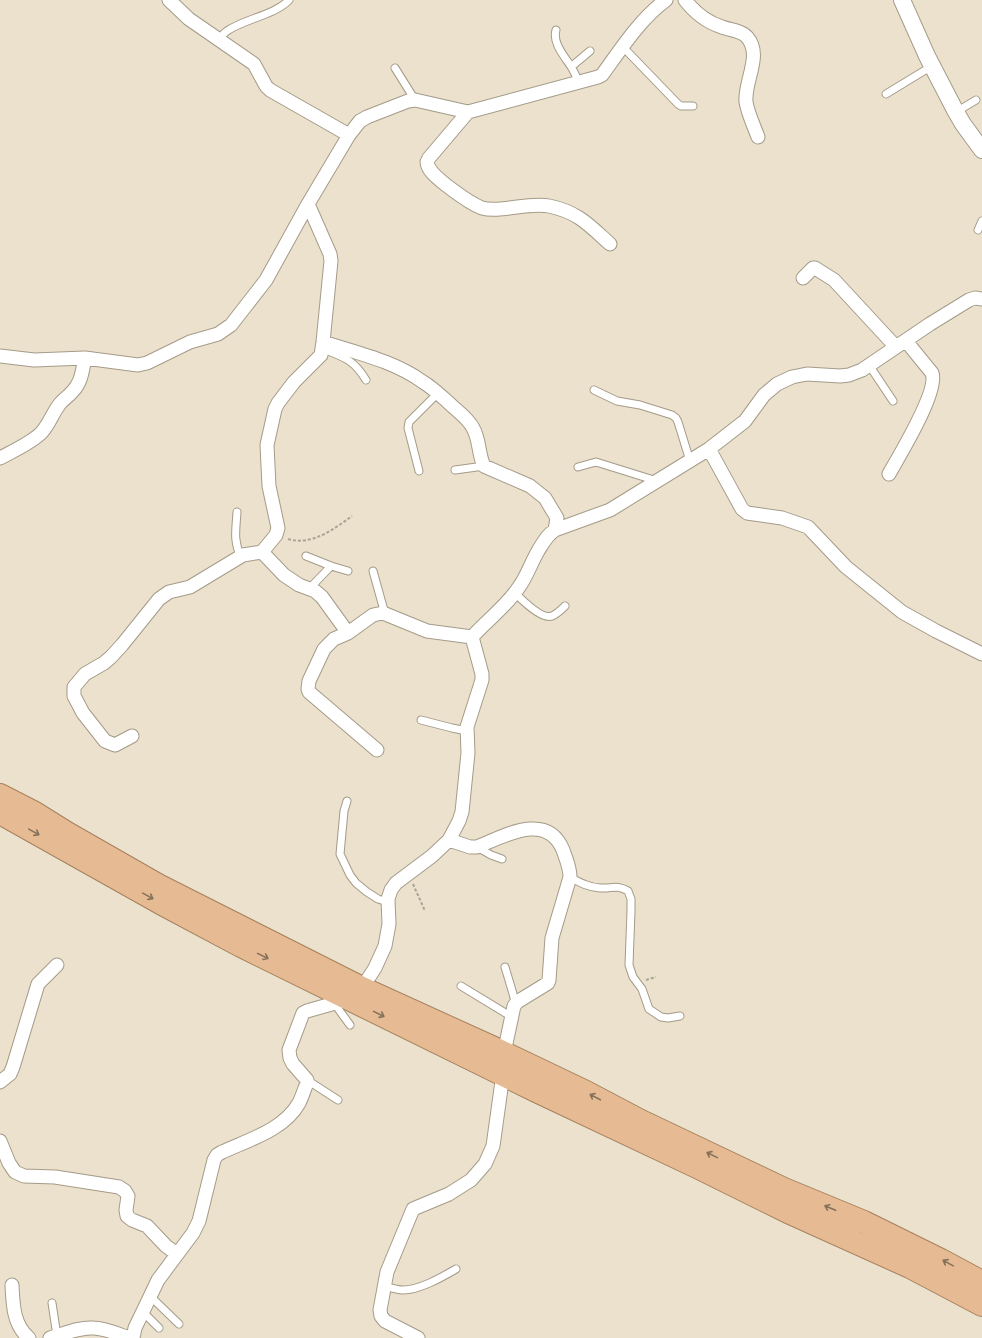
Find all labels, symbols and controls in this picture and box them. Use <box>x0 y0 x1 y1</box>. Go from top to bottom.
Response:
one-way arrow <box>28 829 40 837</box>
one-way arrow <box>141 892 153 900</box>
one-way arrow <box>256 953 268 960</box>
one-way arrow <box>373 1011 385 1018</box>
one-way arrow <box>589 1093 601 1100</box>
one-way arrow <box>706 1151 718 1158</box>
one-way arrow <box>825 1204 837 1212</box>
one-way arrow <box>942 1259 954 1267</box>

